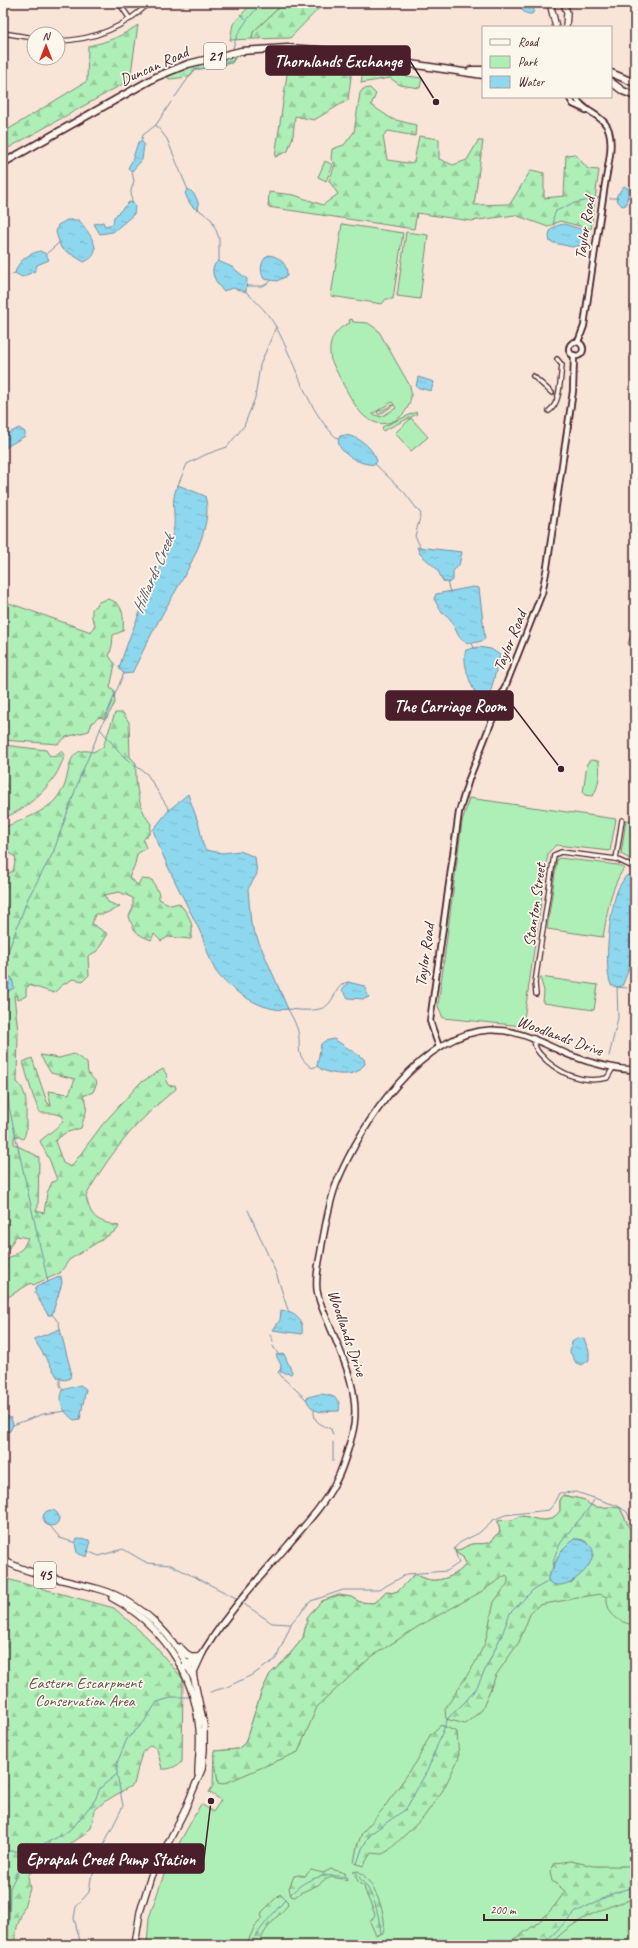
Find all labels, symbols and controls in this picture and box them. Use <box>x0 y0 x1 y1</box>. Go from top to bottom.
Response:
north arrow <box>26 26 66 66</box>
legend <box>482 26 612 98</box>
text: N <box>43 29 52 43</box>
text: Road <box>518 34 540 50</box>
street label: Duncan Road <box>117 41 194 90</box>
road number: 21 <box>204 43 226 69</box>
callout: Thornlands Exchange <box>266 46 410 75</box>
text: Thornlands Exchange <box>274 51 403 72</box>
text: Park <box>518 54 539 70</box>
text: Water <box>518 74 546 90</box>
street label: Taylor Road <box>570 192 600 261</box>
water label: Hilliards Creek <box>127 529 180 616</box>
street label: Taylor Road <box>489 605 532 674</box>
callout: The Carriage Room <box>386 691 513 720</box>
text: The Carriage Room <box>394 696 508 717</box>
street label: Stanton Street <box>519 860 551 948</box>
street label: Taylor Road <box>411 920 440 988</box>
street label: Woodlands Drive <box>514 1011 607 1061</box>
street label: Woodlands Drive <box>323 1287 372 1380</box>
road number: 45 <box>34 1562 56 1588</box>
park label: Eastern Escarpment Conservation Area <box>28 1673 143 1711</box>
callout: Eprapah Creek Pump Station <box>18 1844 204 1873</box>
text: Eprapah Creek Pump Station <box>27 1849 197 1870</box>
scale bar <box>484 1896 607 1922</box>
text: 200 m <box>490 1902 517 1918</box>

